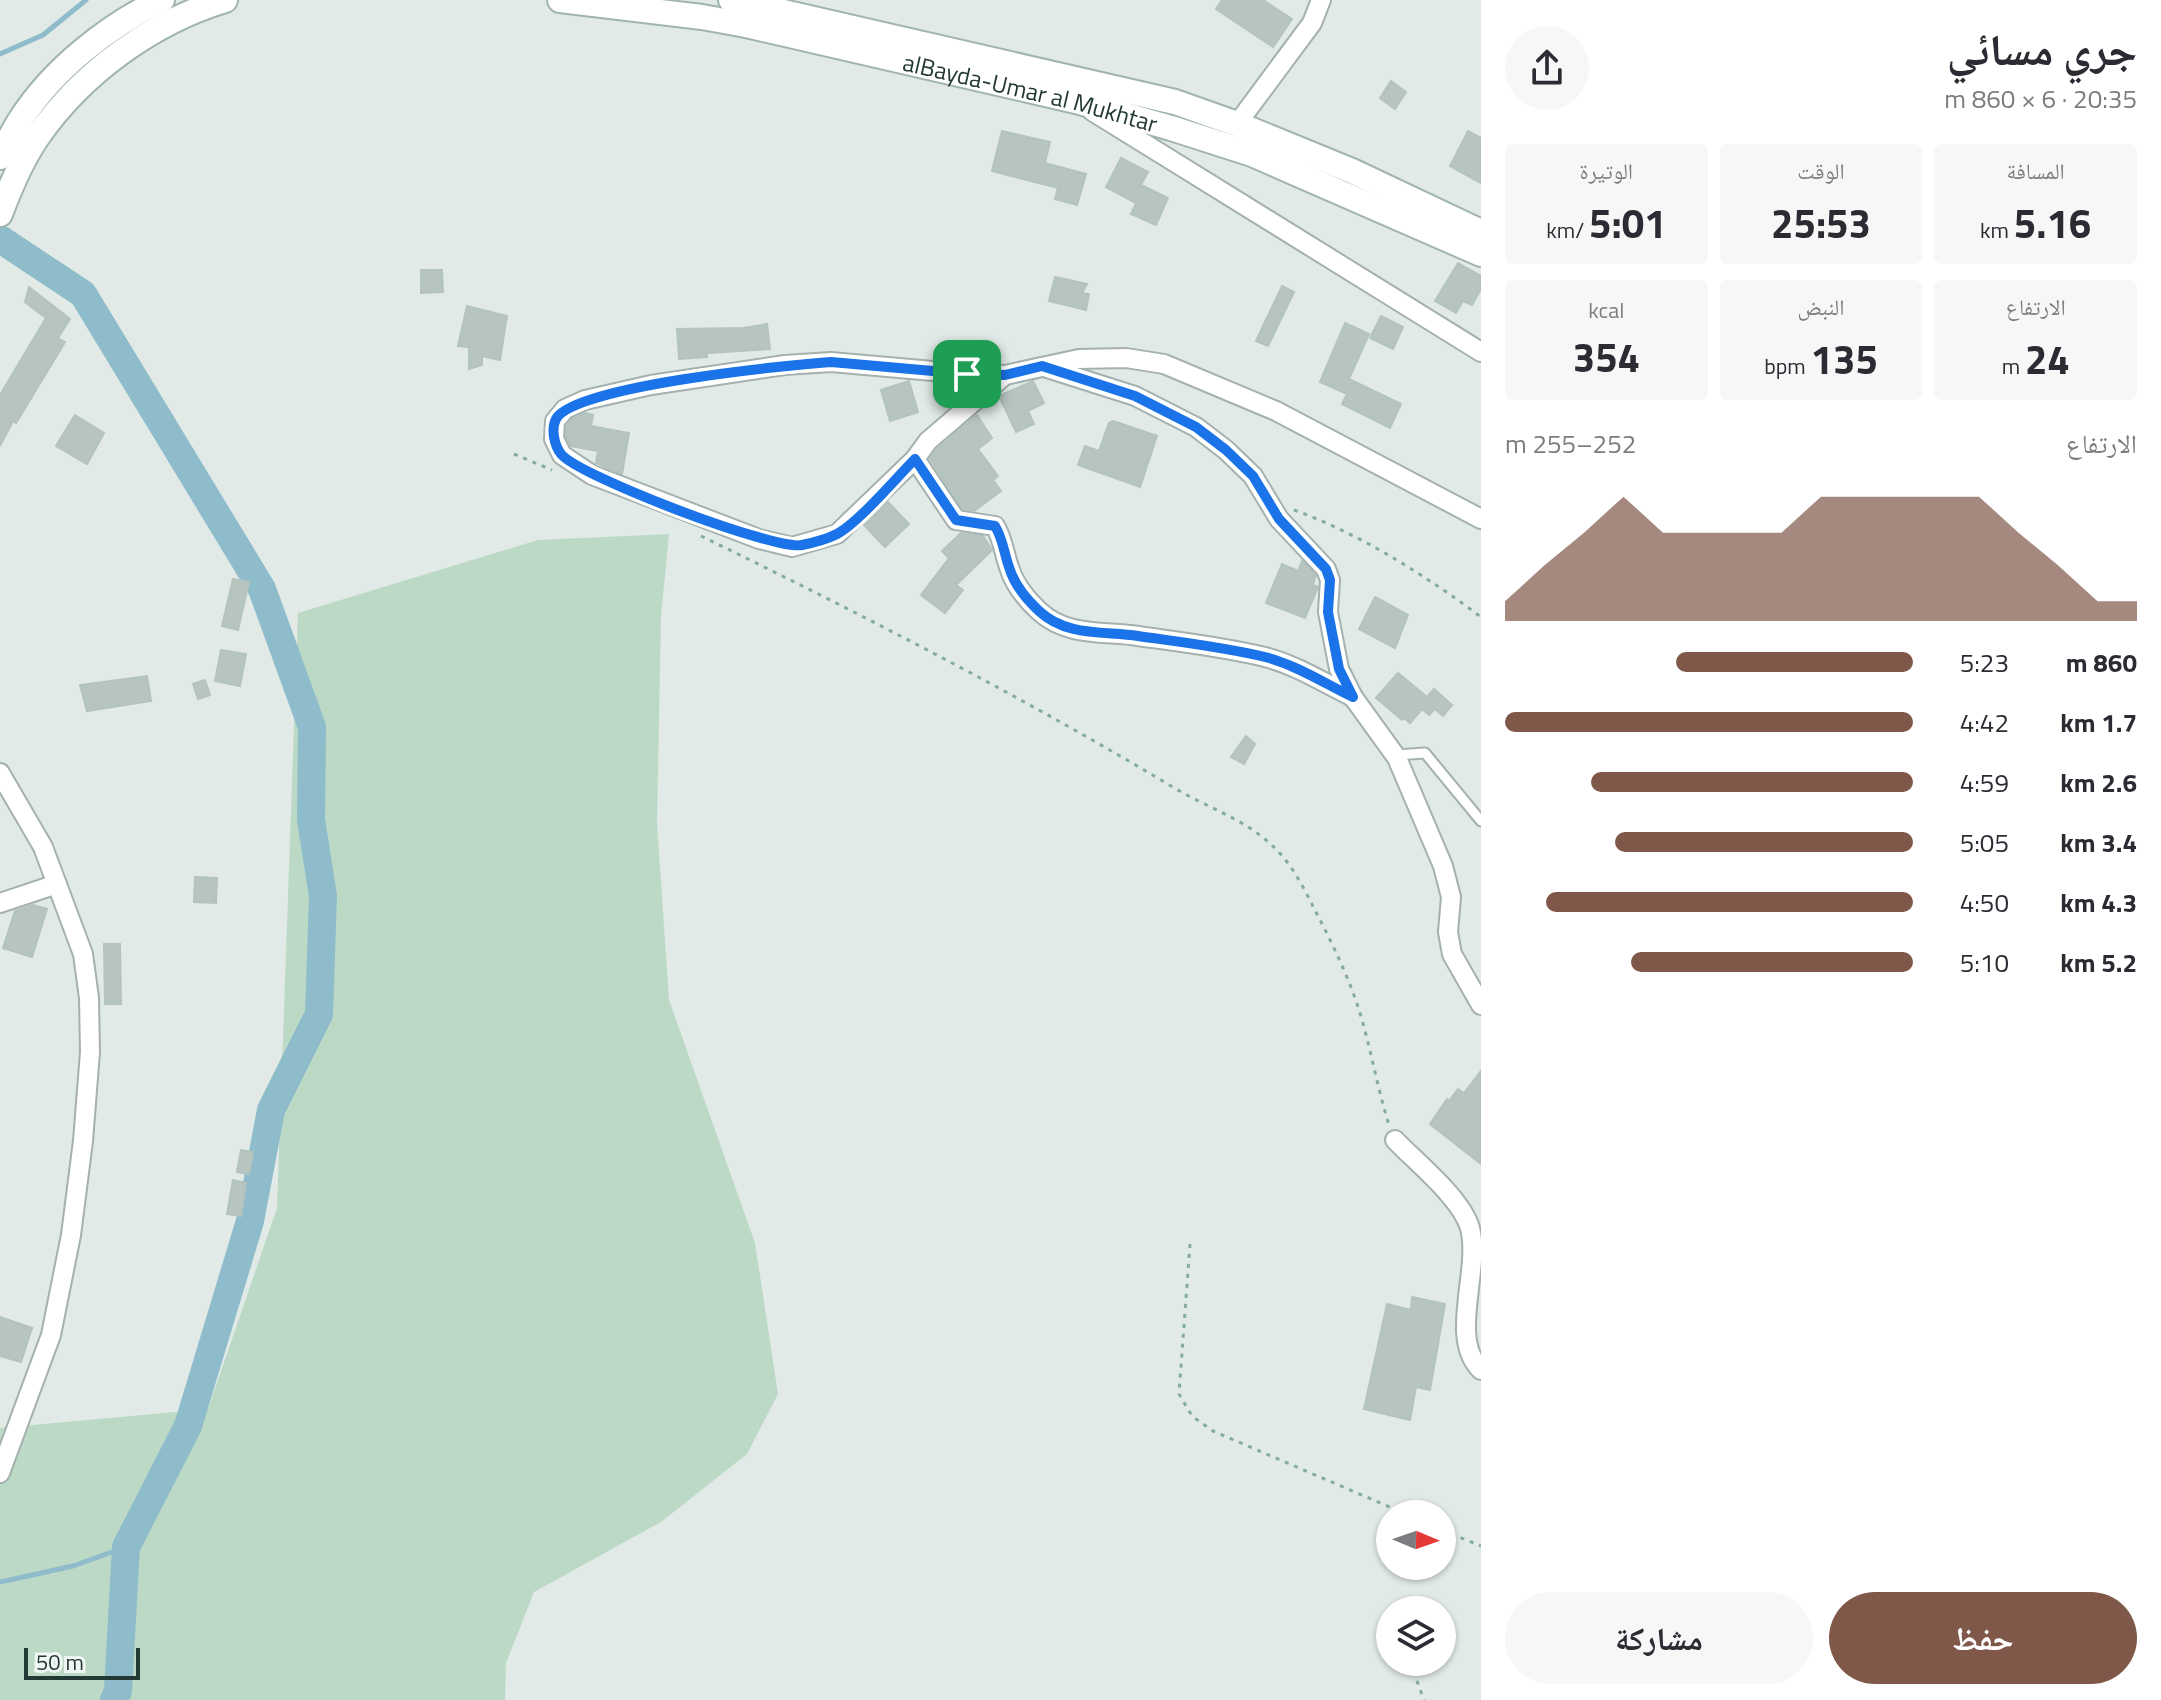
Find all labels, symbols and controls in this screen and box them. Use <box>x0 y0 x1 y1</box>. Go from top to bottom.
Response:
text: جري مسائي <box>1947 15 2137 82</box>
button: share <box>1505 26 1589 110</box>
street label: alBayda-Umar al Mukhtar <box>900 44 1162 141</box>
text: 20:35 · 6 × 860 m <box>1944 79 2137 118</box>
text: الوتيرة <box>1580 154 1633 188</box>
text: الوقت <box>1797 154 1845 188</box>
text: المسافة <box>2007 154 2065 188</box>
text: 5:01 <box>1589 193 1666 254</box>
text: 25:53 <box>1771 193 1871 254</box>
text: 5.16 <box>2014 193 2091 254</box>
text: /km <box>1546 213 1589 247</box>
text: km <box>1980 213 2014 247</box>
text: النبض <box>1798 290 1844 324</box>
text: الارتفاع <box>2006 290 2066 324</box>
text: kcal <box>1588 293 1624 327</box>
text: 354 <box>1573 327 1640 388</box>
text: 135 <box>1811 329 1878 390</box>
text: 24 <box>2025 329 2070 390</box>
pin <box>933 340 1001 408</box>
text: bpm <box>1764 349 1811 383</box>
text: m <box>2002 349 2025 383</box>
icon: arrive <box>945 352 989 396</box>
text: 252–255 m <box>1505 424 1636 463</box>
text: الارتفاع <box>2066 424 2137 463</box>
text: 5:23 <box>1960 643 2009 682</box>
text: 860 m <box>2066 643 2137 682</box>
text: 4:42 <box>1960 703 2009 742</box>
text: 1.7 km <box>2060 703 2137 742</box>
text: 4:59 <box>1960 763 2009 802</box>
text: 2.6 km <box>2060 763 2137 802</box>
text: 5:05 <box>1960 823 2009 862</box>
text: 3.4 km <box>2060 823 2137 862</box>
text: 4:50 <box>1960 883 2009 922</box>
text: 4.3 km <box>2060 883 2137 922</box>
text: 5:10 <box>1960 943 2009 982</box>
text: 5.2 km <box>2060 943 2137 982</box>
north arrow <box>1376 1500 1456 1580</box>
map controls <box>1376 1500 1456 1676</box>
button: مشاركة <box>1505 1592 1813 1684</box>
button: حفظ <box>1829 1592 2137 1684</box>
button: layers <box>1376 1596 1456 1676</box>
scale bar <box>24 1644 140 1680</box>
text: 50 m <box>36 1645 84 1679</box>

